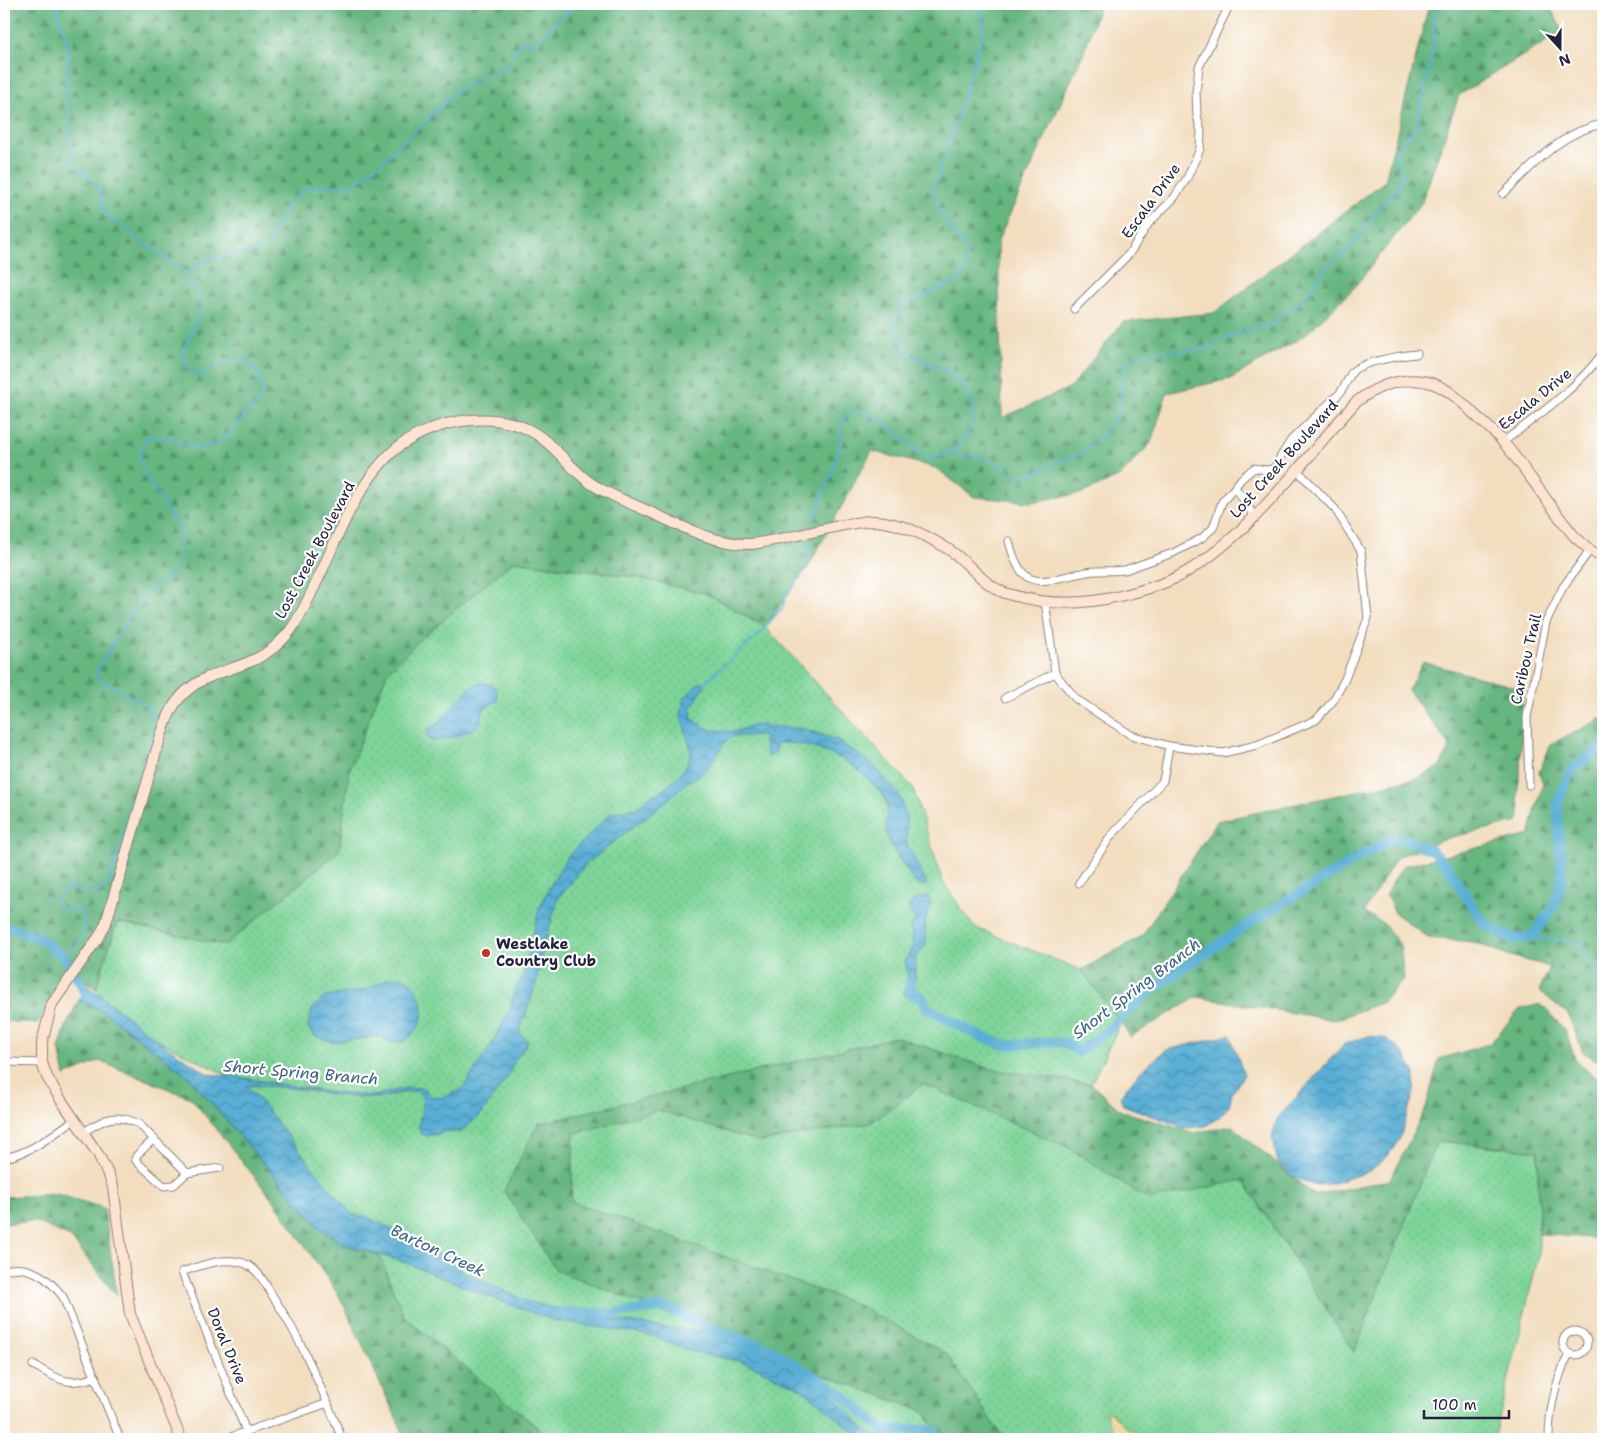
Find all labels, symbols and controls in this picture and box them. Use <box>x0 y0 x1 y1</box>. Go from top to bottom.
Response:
north arrow <box>1534 22 1584 72</box>
text: N <box>1556 50 1573 71</box>
street label: Escala Drive <box>1117 159 1185 243</box>
street label: Escala Drive <box>1494 363 1576 435</box>
street label: Lost Creek Boulevard <box>1225 395 1343 523</box>
street label: Lost Creek Boulevard <box>270 477 360 622</box>
street label: Caribou Trail <box>1506 611 1546 706</box>
water label: Short Spring Branch <box>1068 933 1205 1044</box>
place label: Westlake Country Club <box>496 934 596 971</box>
marker: Westlake Country Club <box>480 947 492 959</box>
water label: Short Spring Branch <box>223 1055 379 1090</box>
water label: Barton Creek <box>387 1219 488 1281</box>
street label: Doral Drive <box>203 1305 251 1387</box>
scale bar <box>1424 1388 1510 1420</box>
text: 100 m <box>1432 1395 1477 1415</box>

